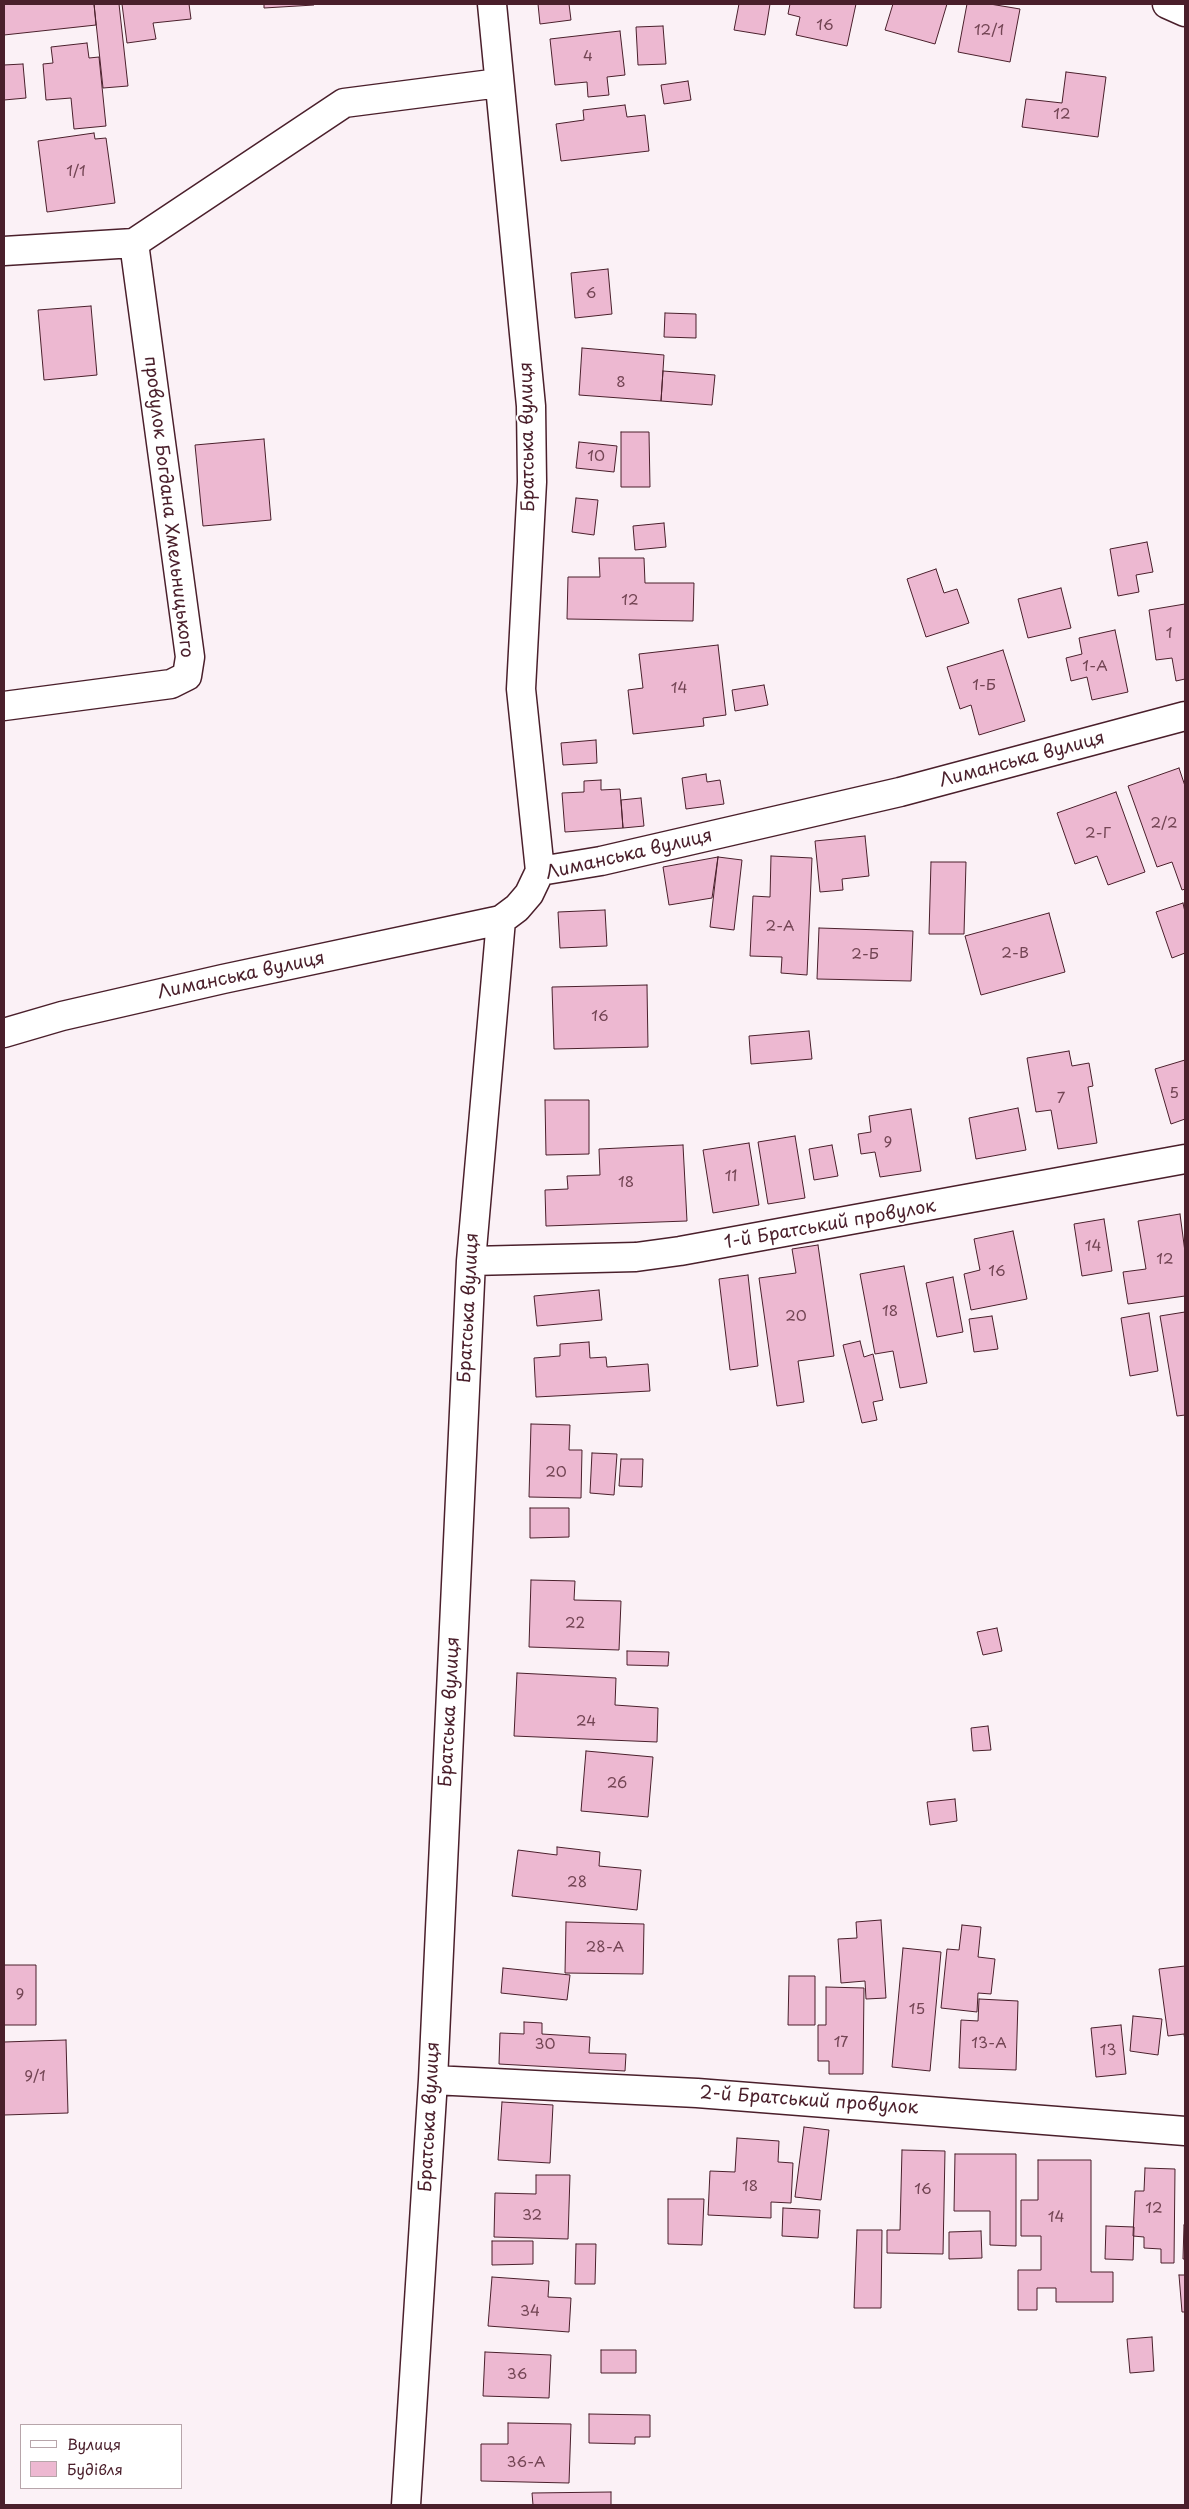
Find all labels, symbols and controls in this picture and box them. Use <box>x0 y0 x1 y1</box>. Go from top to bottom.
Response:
house number: 16 <box>816 17 834 35</box>
house number: 12/1 <box>974 22 1004 40</box>
house number: 4 <box>583 48 593 66</box>
house number: 12 <box>1053 106 1071 124</box>
house number: 1/1 <box>66 163 86 181</box>
house number: 6 <box>586 285 596 303</box>
street label: провулок Богдана Хмельницького <box>139 355 197 659</box>
street label: Братська вулиця <box>516 362 540 512</box>
house number: 8 <box>616 374 626 392</box>
house number: 10 <box>587 448 605 466</box>
house number: 12 <box>621 592 639 610</box>
house number: 1 <box>1166 625 1172 643</box>
house number: 1-А <box>1082 658 1108 676</box>
house number: 1-Б <box>972 677 996 695</box>
house number: 14 <box>671 680 687 698</box>
street label: Лиманська вулиця <box>937 728 1107 792</box>
house number: 2/2 <box>1150 815 1178 833</box>
street label: Лиманська вулиця <box>543 825 715 885</box>
house number: 2-Г <box>1085 825 1111 843</box>
house number: 2-А <box>765 918 795 936</box>
house number: 2-В <box>1001 945 1029 963</box>
house number: 2-Б <box>851 946 879 964</box>
street label: Лиманська вулиця <box>155 948 327 1004</box>
house number: 16 <box>591 1008 609 1026</box>
house number: 5 <box>1169 1085 1179 1103</box>
house number: 7 <box>1057 1090 1065 1108</box>
house number: 9 <box>884 1134 892 1152</box>
house number: 11 <box>725 1168 737 1186</box>
house number: 18 <box>618 1174 634 1192</box>
street label: 1-й Братський провулок <box>722 1196 938 1254</box>
street label: Братська вулиця <box>454 1232 484 1384</box>
house number: 14 <box>1085 1238 1101 1256</box>
house number: 12 <box>1156 1251 1174 1269</box>
house number: 16 <box>988 1263 1006 1281</box>
house number: 18 <box>882 1303 898 1321</box>
house number: 20 <box>785 1308 807 1326</box>
house number: 20 <box>545 1464 567 1482</box>
house number: 22 <box>565 1615 585 1633</box>
street label: Братська вулиця <box>435 1636 465 1788</box>
house number: 24 <box>576 1713 596 1731</box>
house number: 26 <box>607 1775 627 1793</box>
house number: 28 <box>567 1874 587 1892</box>
house number: 28-А <box>586 1939 624 1957</box>
house number: 9 <box>16 1986 24 2004</box>
house number: 15 <box>909 2001 925 2019</box>
house number: 17 <box>834 2034 848 2052</box>
house number: 13-А <box>971 2035 1007 2053</box>
house number: 30 <box>535 2036 555 2054</box>
street label: Братська вулиця <box>415 2041 445 2193</box>
house number: 13 <box>1100 2042 1116 2060</box>
house number: 9/1 <box>24 2068 46 2086</box>
street label: 2-й Братський провулок <box>699 2083 919 2119</box>
house number: 18 <box>742 2178 758 2196</box>
house number: 16 <box>914 2181 932 2199</box>
house number: 12 <box>1145 2200 1163 2218</box>
house number: 32 <box>522 2207 542 2225</box>
house number: 14 <box>1048 2209 1064 2227</box>
house number: 34 <box>520 2303 540 2321</box>
house number: 36 <box>507 2366 527 2384</box>
legend <box>20 2424 182 2489</box>
text: Вулиця <box>67 2432 121 2455</box>
house number: 36-А <box>507 2454 545 2472</box>
text: Будівля <box>67 2457 123 2480</box>

